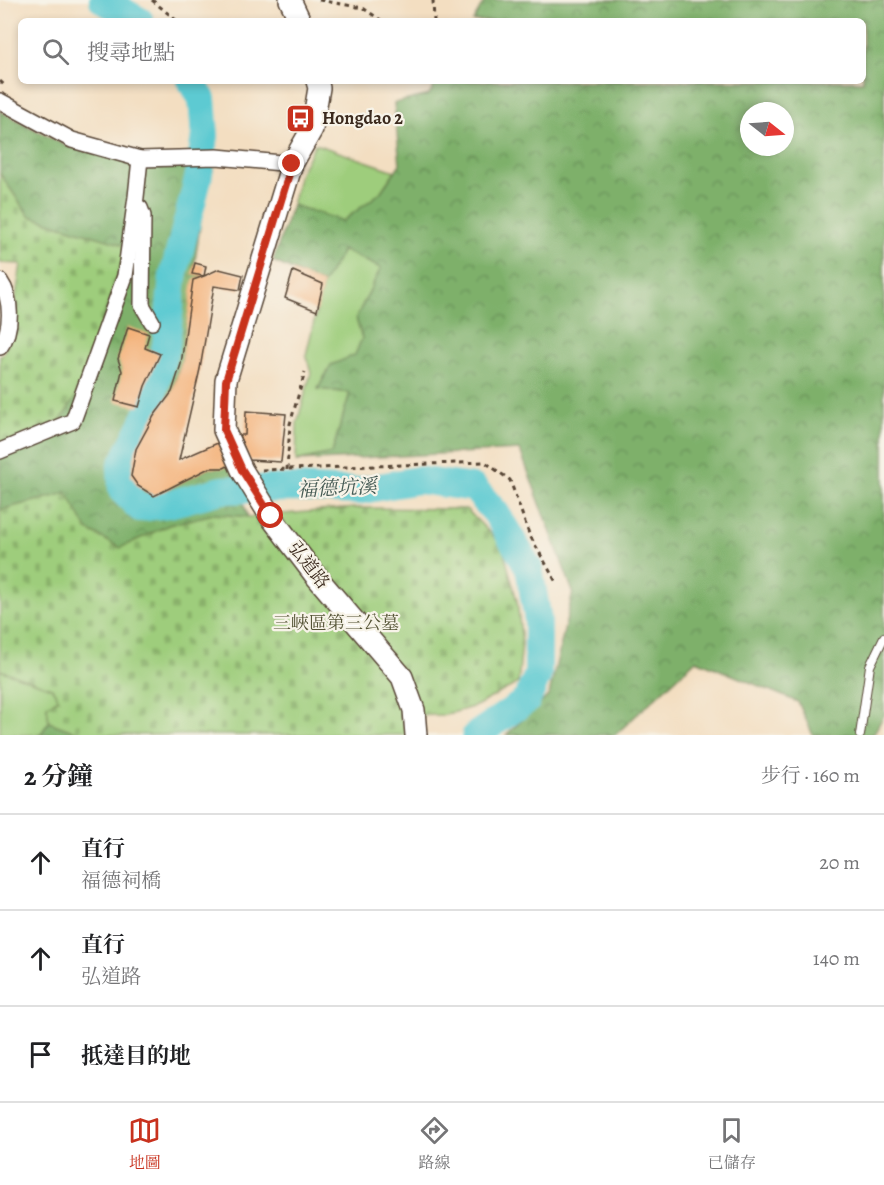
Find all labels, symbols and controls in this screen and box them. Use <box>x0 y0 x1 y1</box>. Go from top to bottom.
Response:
search box <box>18 18 866 84</box>
icon: search <box>39 35 72 68</box>
text: 搜尋地點 <box>87 38 175 68</box>
bus stop icon: Hongdao 2 <box>285 102 317 134</box>
north arrow <box>740 102 794 156</box>
place label: Hongdao 2 <box>322 106 403 130</box>
route end <box>278 150 304 176</box>
water label: 福德坑溪 <box>296 472 380 504</box>
route start <box>257 502 283 528</box>
street label: 弘道路 <box>283 536 335 594</box>
park label: 三峽區第三公墓 <box>273 611 399 635</box>
text: 2 分鐘 <box>24 759 93 794</box>
text: 步行 · 160 m <box>761 762 860 789</box>
text: 直行 <box>81 834 125 864</box>
icon: ahead <box>24 846 57 879</box>
text: 20 m <box>819 849 860 876</box>
text: 福德祠橋 <box>81 867 161 894</box>
text: 直行 <box>81 930 125 960</box>
icon: ahead <box>24 942 57 975</box>
text: 140 m <box>813 945 860 972</box>
text: 弘道路 <box>81 963 141 990</box>
icon: arrive <box>24 1038 57 1071</box>
text: 抵達目的地 <box>81 1041 191 1071</box>
tab: 地圖 <box>128 1114 161 1174</box>
tab: 路線 <box>418 1114 451 1174</box>
tab: 已儲存 <box>708 1114 756 1174</box>

